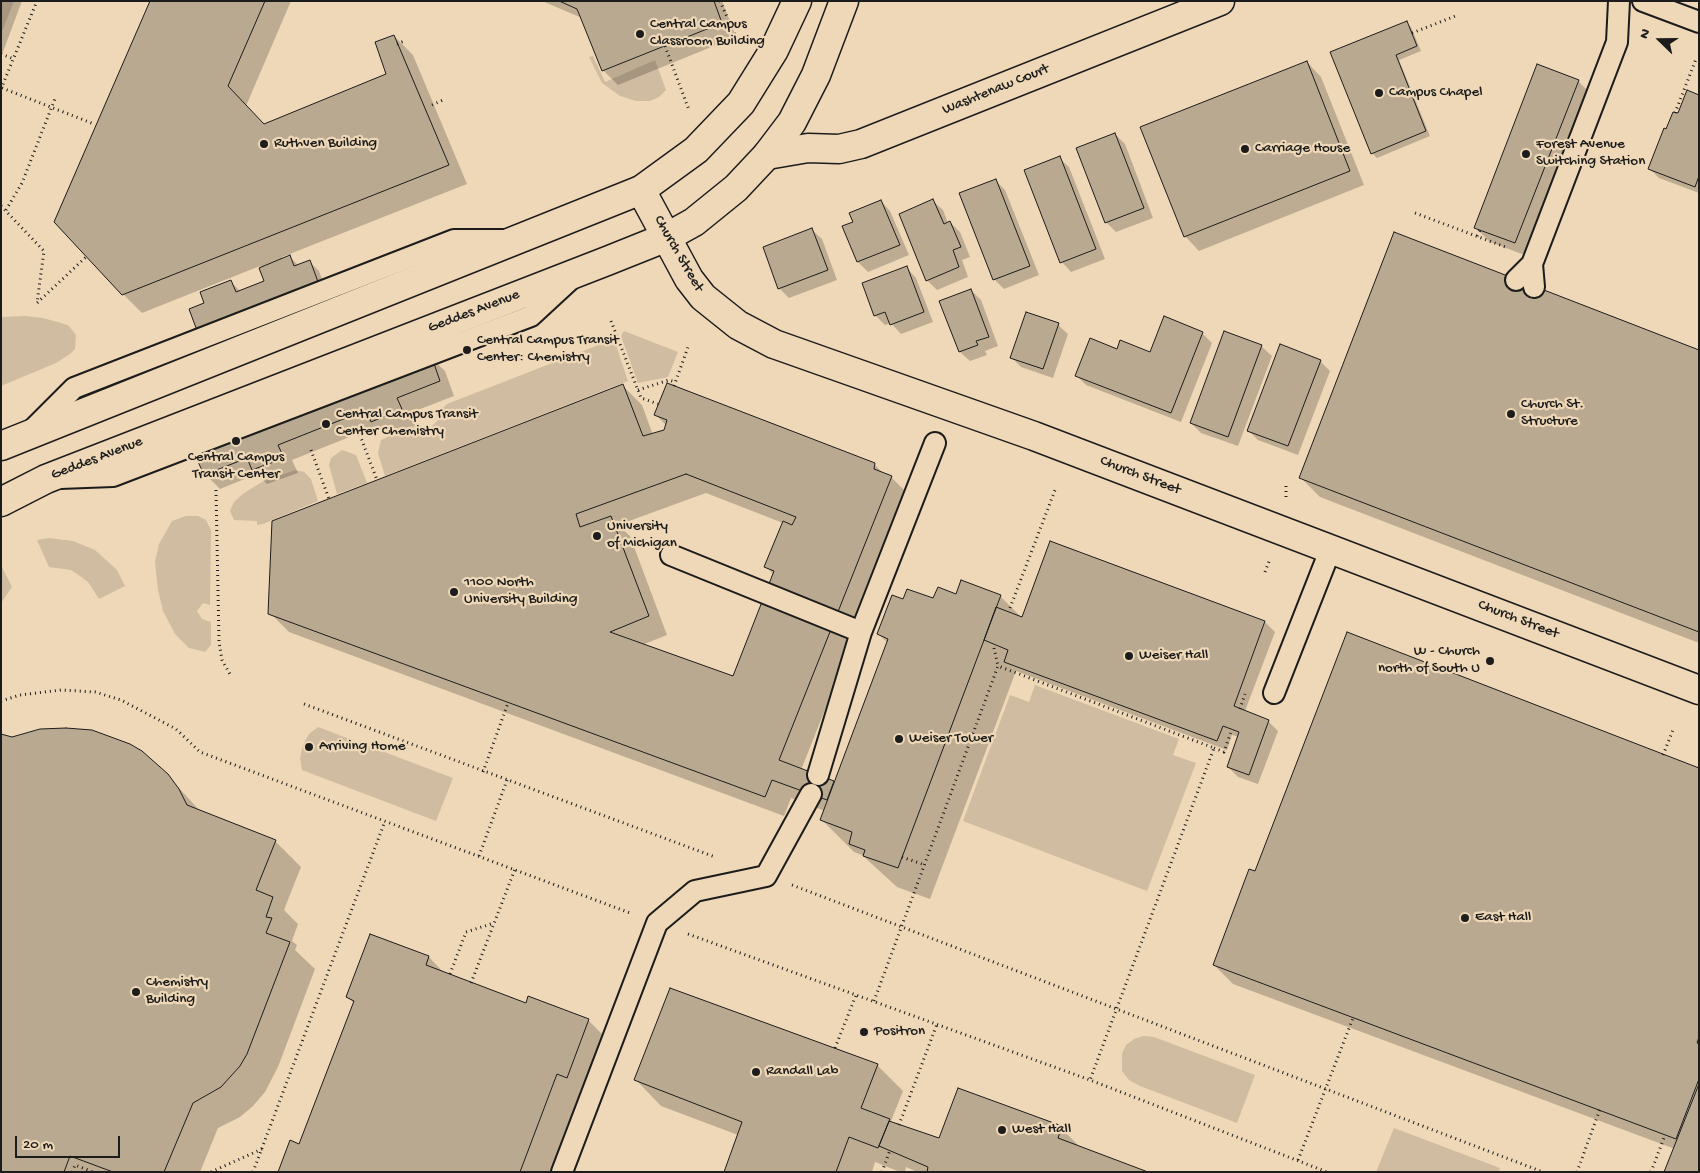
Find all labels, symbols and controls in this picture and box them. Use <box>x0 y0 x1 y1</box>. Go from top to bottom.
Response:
north arrow <box>1635 15 1685 65</box>
place label: Central Campus Classroom Building <box>650 16 765 51</box>
text: N <box>1636 27 1655 42</box>
marker: Central Campus Classroom Building <box>634 28 646 40</box>
street label: Washtenaw Court <box>940 60 1052 120</box>
place label: Campus Chapel <box>1389 84 1483 102</box>
marker: Campus Chapel <box>1373 87 1385 99</box>
place label: Ruthven Building <box>274 135 377 153</box>
place label: Forest Avenue Switching Station <box>1536 136 1645 171</box>
marker: Ruthven Building <box>258 138 270 150</box>
place label: Carriage House <box>1255 140 1350 158</box>
marker: Carriage House <box>1239 143 1251 155</box>
marker: Forest Avenue Switching Station <box>1520 148 1532 160</box>
street label: Church Street <box>649 213 707 295</box>
street label: Geddes Avenue <box>426 286 522 338</box>
place label: Central Campus Transit Center: Chemistry <box>477 332 619 367</box>
marker: Central Campus Transit Center: Chemistry <box>461 344 473 356</box>
place label: Church St. Structure <box>1521 396 1584 431</box>
place label: Central Campus Transit Center Chemistry <box>336 406 478 441</box>
marker: Church St. Structure <box>1505 408 1517 420</box>
marker: Central Campus Transit Center Chemistry <box>320 418 332 430</box>
street label: Geddes Avenue <box>49 433 145 485</box>
marker: Central Campus Transit Center <box>230 435 242 447</box>
place label: Central Campus Transit Center <box>188 449 284 484</box>
street label: Church Street <box>1097 452 1183 500</box>
place label: University of Michigan <box>607 518 677 553</box>
marker: University of Michigan <box>591 530 603 542</box>
place label: 1100 North University Building <box>464 574 577 609</box>
marker: 1100 North University Building <box>448 586 460 598</box>
street label: Church Street <box>1475 596 1561 644</box>
place label: W - Church north of South U <box>1378 643 1480 678</box>
place label: Weiser Hall <box>1139 647 1208 665</box>
marker: Weiser Hall <box>1123 650 1135 662</box>
marker: W - Church north of South U <box>1484 655 1496 667</box>
place label: Weiser Tower <box>909 730 993 748</box>
marker: Weiser Tower <box>893 733 905 745</box>
place label: Arriving Home <box>319 738 406 756</box>
marker: Arriving Home <box>303 741 315 753</box>
place label: East Hall <box>1475 909 1531 927</box>
marker: East Hall <box>1459 912 1471 924</box>
place label: Chemistry Building <box>146 974 208 1009</box>
marker: Chemistry Building <box>130 986 142 998</box>
place label: Positron <box>874 1023 925 1041</box>
marker: Positron <box>858 1026 870 1038</box>
place label: Randall Lab <box>766 1063 838 1081</box>
marker: Randall Lab <box>750 1066 762 1078</box>
place label: West Hall <box>1012 1121 1071 1139</box>
marker: West Hall <box>996 1124 1008 1136</box>
scale bar <box>18 1126 122 1158</box>
text: 20 m <box>23 1136 53 1154</box>

